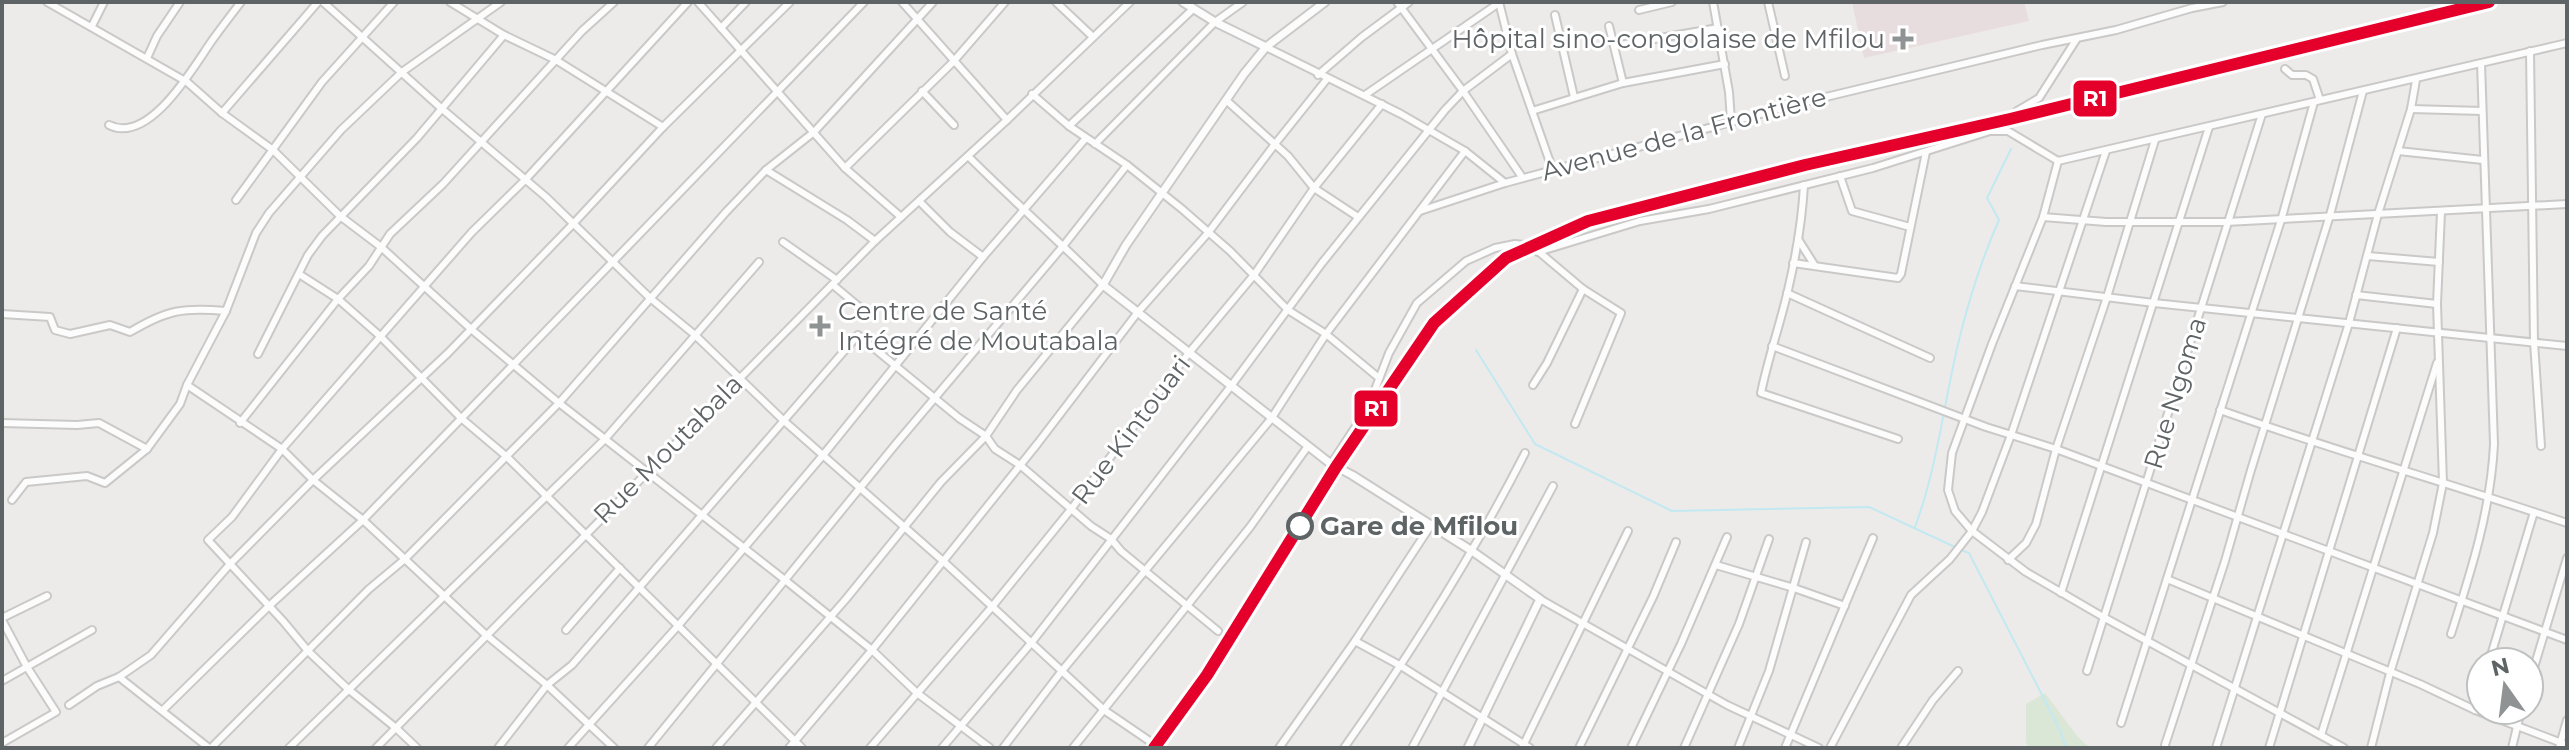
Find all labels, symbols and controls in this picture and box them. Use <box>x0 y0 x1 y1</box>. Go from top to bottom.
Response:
place label: Hôpital sino-congolaise de Mfilou <box>1451 23 1885 55</box>
marker: Hôpital sino-congolaise de Mfilou <box>1892 28 1914 50</box>
line badge: R1 <box>2072 79 2118 118</box>
street label: Avenue de la Frontière <box>1538 81 1830 187</box>
text: R1 <box>2083 85 2107 112</box>
place label: Centre de Santé Intégré de Moutabala <box>838 295 1119 357</box>
street label: Rue Ngoma <box>2137 313 2213 473</box>
marker: Centre de Santé Intégré de Moutabala <box>809 315 831 337</box>
street label: Rue Kintouari <box>1065 349 1197 511</box>
street label: Rue Moutabala <box>587 368 749 530</box>
line badge: R1 <box>1353 389 1399 428</box>
text: R1 <box>1364 395 1388 422</box>
place label: Gare de Mfilou <box>1320 510 1518 542</box>
marker: Gare de Mfilou <box>1287 513 1313 539</box>
north arrow <box>2465 646 2545 726</box>
text: N <box>2488 652 2512 682</box>

